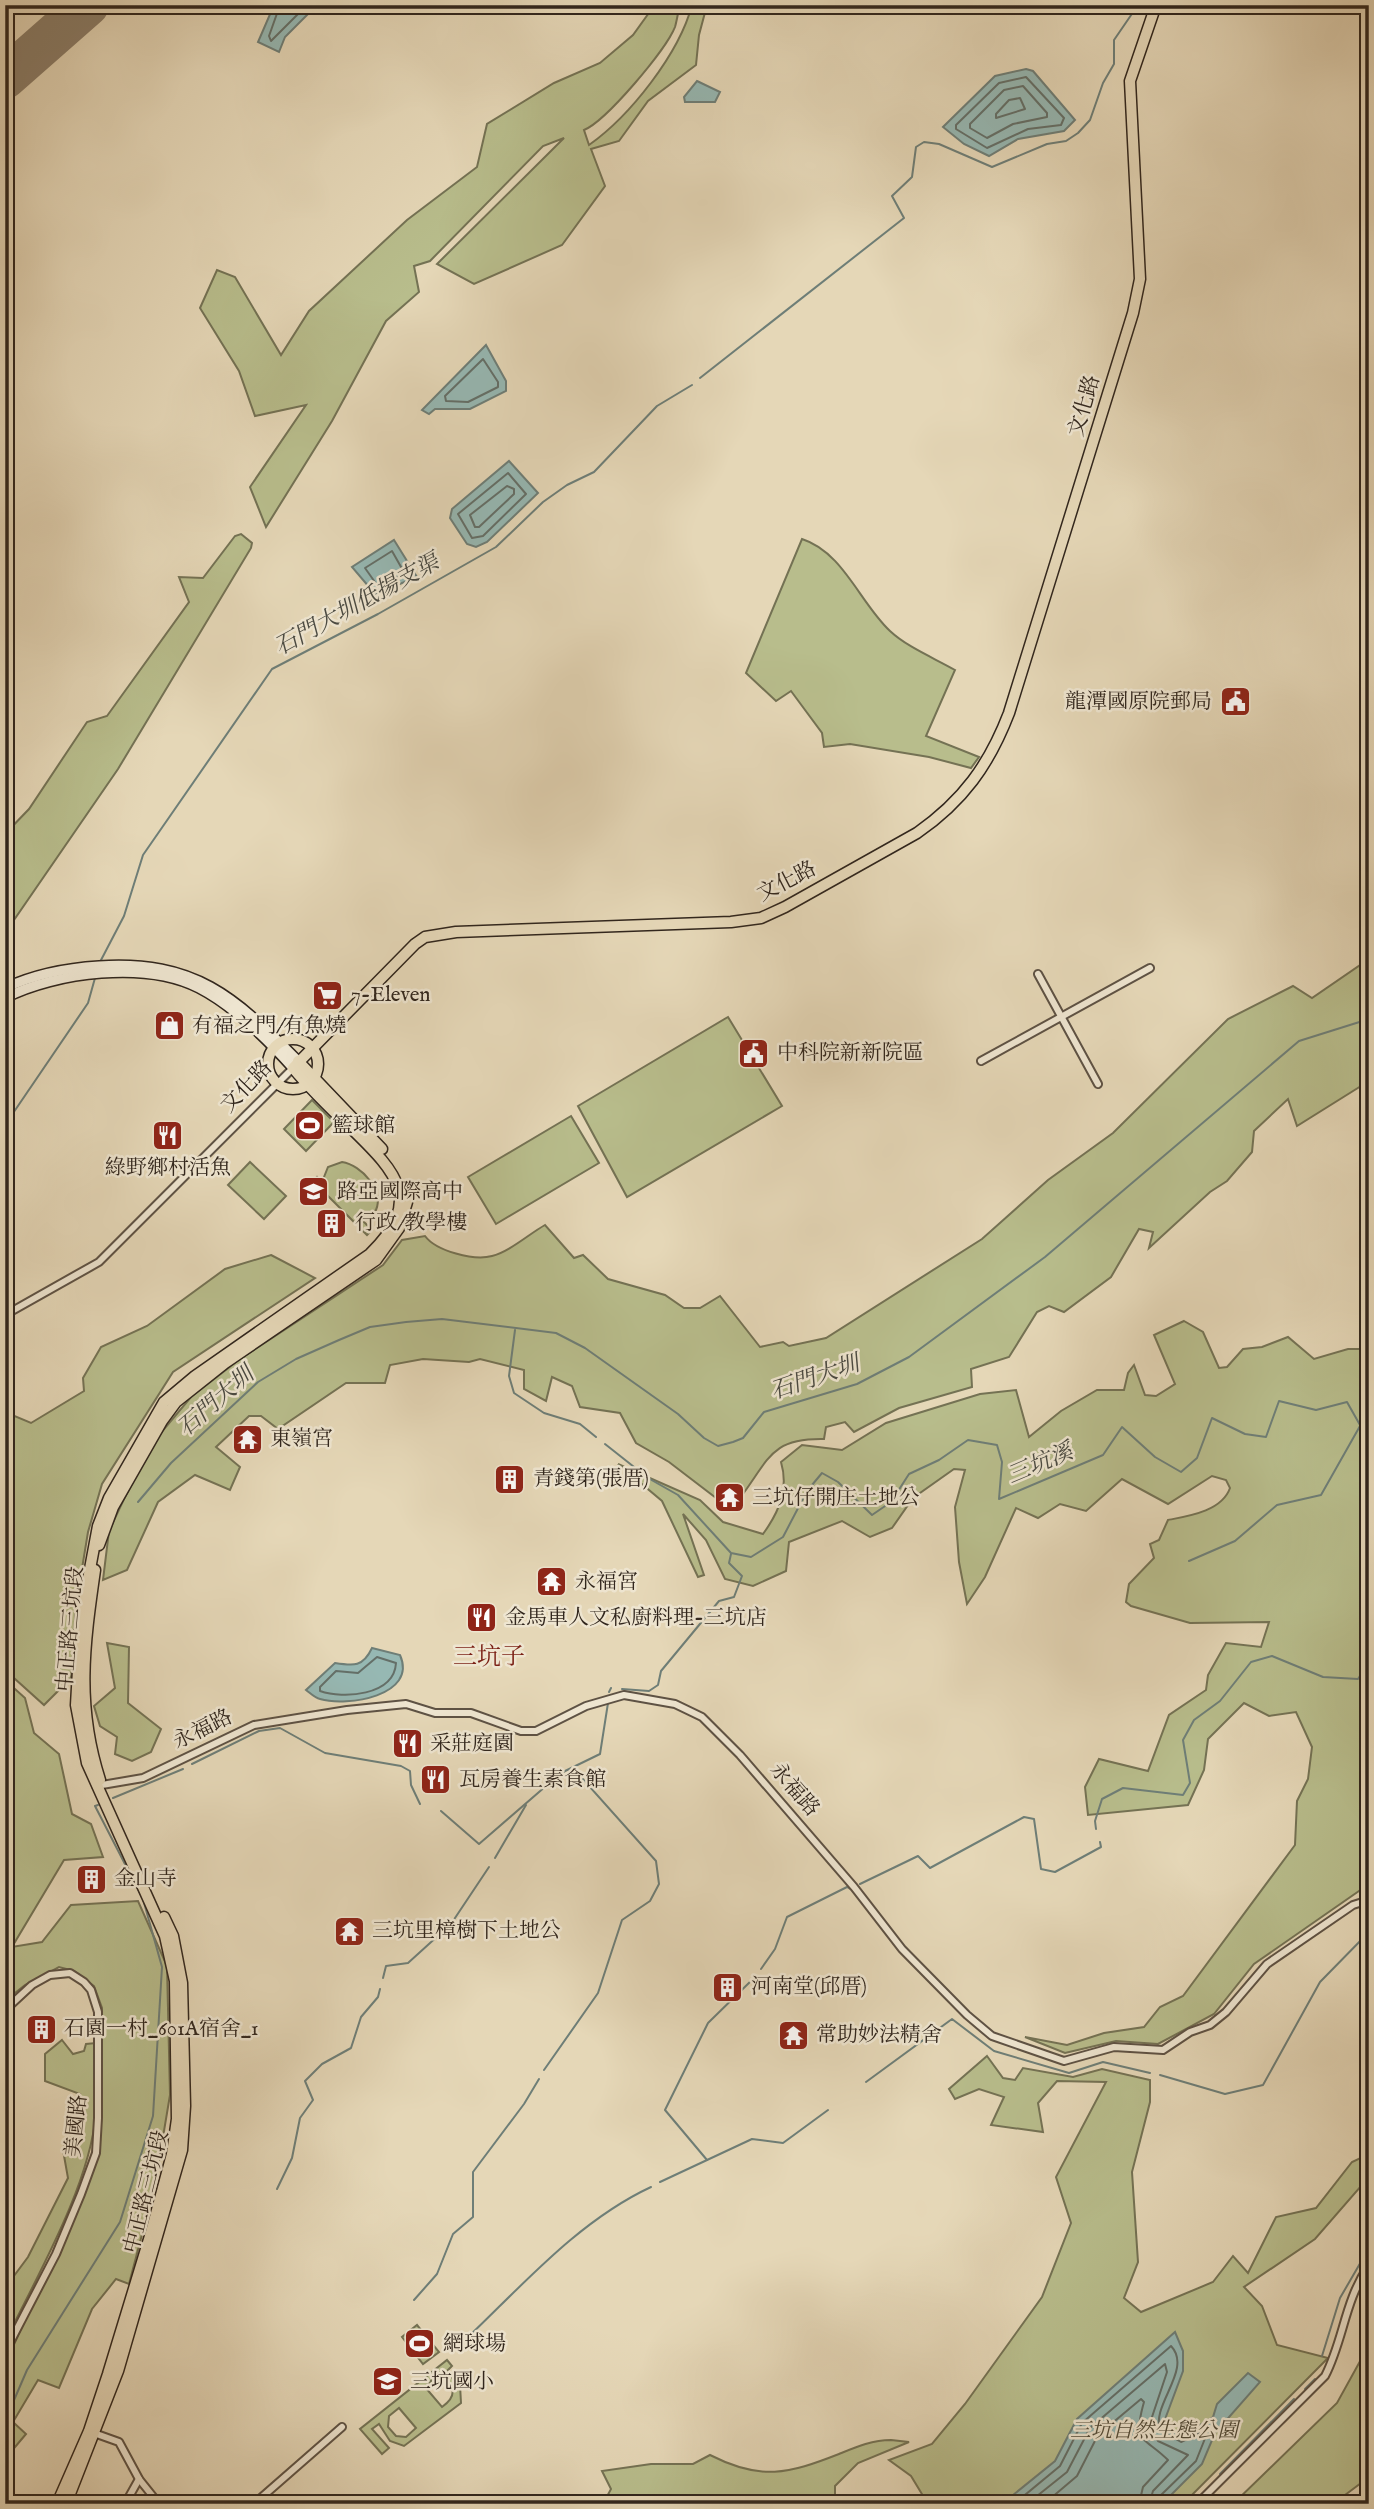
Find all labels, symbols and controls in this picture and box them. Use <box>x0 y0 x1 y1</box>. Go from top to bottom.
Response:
street label: 文化路 <box>1063 372 1107 440</box>
water label: 石門大圳低揚支渠 <box>270 546 447 662</box>
public building icon: 龍潭國原院郵局 <box>1218 685 1252 719</box>
place label: 龍潭國原院郵局 <box>1065 689 1212 716</box>
street label: 文化路 <box>753 856 821 908</box>
supermarket icon: 7-Eleven <box>311 978 345 1012</box>
place label: 7-Eleven <box>351 982 430 1009</box>
shop icon: 有福之門/有魚燒 <box>152 1009 186 1043</box>
place label: 有福之門/有魚燒 <box>192 1013 346 1040</box>
public building icon: 中科院新新院區 <box>737 1036 771 1070</box>
place label: 中科院新新院區 <box>777 1040 924 1067</box>
street label: 文化路 <box>215 1055 279 1119</box>
sports icon: 籃球館 <box>292 1109 326 1143</box>
place label: 籃球館 <box>332 1113 395 1140</box>
restaurant icon: 綠野鄉村活魚 <box>151 1119 185 1153</box>
place label: 綠野鄉村活魚 <box>105 1155 231 1182</box>
school or university icon: 路亞國際高中 <box>297 1175 331 1209</box>
place label: 路亞國際高中 <box>337 1179 463 1206</box>
building icon: 行政/教學樓 <box>315 1206 349 1240</box>
place label: 行政/教學樓 <box>355 1210 467 1237</box>
water label: 石門大圳 <box>767 1348 867 1407</box>
water label: 石門大圳 <box>172 1358 263 1443</box>
temple icon: 東嶺宮 <box>230 1422 264 1456</box>
place label: 東嶺宮 <box>270 1426 333 1453</box>
water label: 三坑溪 <box>1003 1436 1080 1491</box>
building icon: 青錢第(張厝) <box>493 1462 527 1496</box>
place label: 青錢第(張厝) <box>533 1466 649 1493</box>
temple icon: 三坑仔開庄土地公 <box>712 1481 746 1515</box>
place label: 三坑仔開庄土地公 <box>752 1485 920 1512</box>
street label: 中正路三坑段 <box>52 1565 90 1693</box>
temple icon: 永福宮 <box>535 1565 569 1599</box>
place label: 永福宮 <box>575 1569 638 1596</box>
restaurant icon: 金馬車人文私廚料理-三坑店 <box>465 1601 499 1635</box>
place label: 金馬車人文私廚料理-三坑店 <box>505 1605 767 1632</box>
district label: 三坑子 <box>453 1642 525 1673</box>
street label: 永福路 <box>169 1704 237 1756</box>
restaurant icon: 采莊庭園 <box>390 1727 424 1761</box>
place label: 采莊庭園 <box>430 1731 514 1758</box>
street label: 永福路 <box>763 1757 825 1823</box>
restaurant icon: 瓦房養生素食館 <box>419 1763 453 1797</box>
place label: 瓦房養生素食館 <box>459 1767 606 1794</box>
building icon: 金山寺 <box>74 1862 108 1896</box>
place label: 金山寺 <box>114 1866 177 1893</box>
temple icon: 三坑里樟樹下土地公 <box>332 1914 366 1948</box>
place label: 三坑里樟樹下土地公 <box>372 1918 561 1945</box>
building icon: 河南堂(邱厝) <box>711 1970 745 2004</box>
place label: 河南堂(邱厝) <box>751 1974 867 2001</box>
building icon: 石園一村_601A宿舍_1 <box>24 2012 58 2046</box>
place label: 石園一村_601A宿舍_1 <box>64 2016 259 2043</box>
temple icon: 常助妙法精舍 <box>776 2018 810 2052</box>
place label: 常助妙法精舍 <box>816 2022 942 2049</box>
street label: 美國路 <box>60 2093 94 2159</box>
street label: 中正路三坑段 <box>119 2128 175 2256</box>
sports icon: 網球場 <box>403 2327 437 2361</box>
place label: 網球場 <box>443 2331 506 2358</box>
school or university icon: 三坑國小 <box>370 2365 404 2399</box>
place label: 三坑國小 <box>410 2369 494 2396</box>
park label: 三坑自然生態公園 <box>1070 2418 1241 2445</box>

